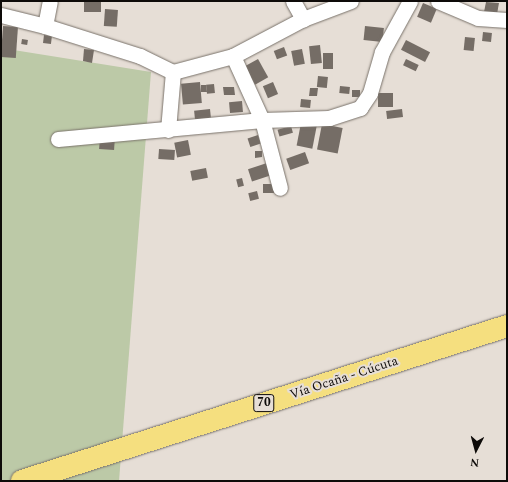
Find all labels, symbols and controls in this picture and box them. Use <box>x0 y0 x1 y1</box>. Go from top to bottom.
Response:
street label: Vía Ocaña - Cúcuta <box>288 353 400 403</box>
road number: 70 <box>253 393 275 413</box>
north arrow <box>456 430 496 470</box>
text: N <box>469 454 480 471</box>

